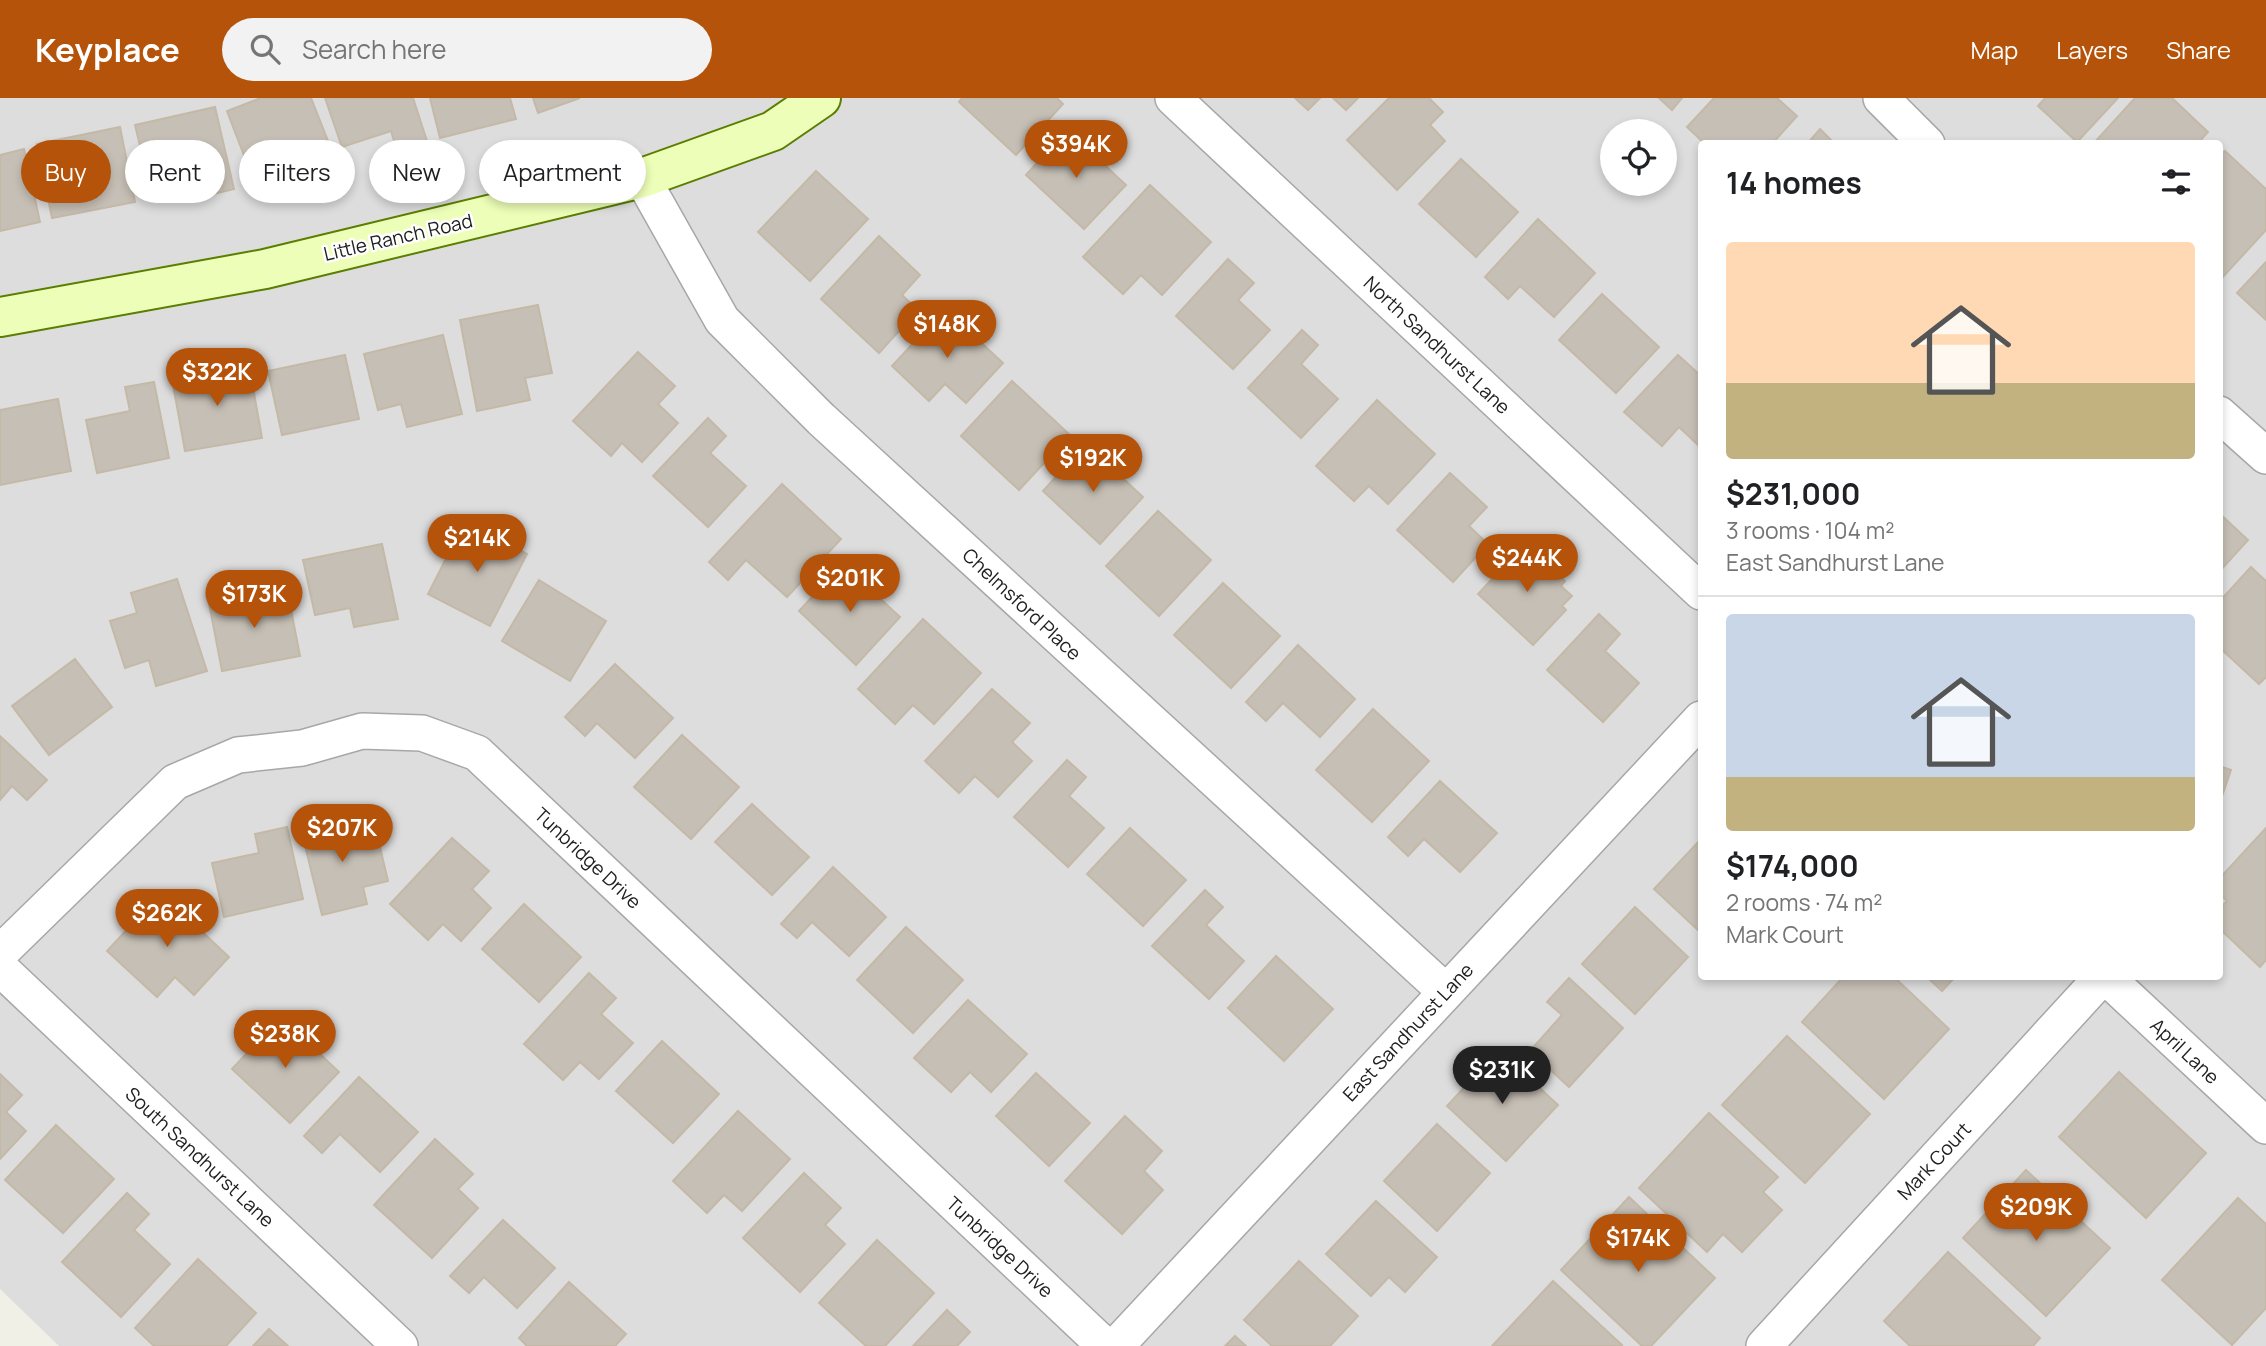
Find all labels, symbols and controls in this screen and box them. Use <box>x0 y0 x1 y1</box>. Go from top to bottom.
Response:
search box <box>222 18 712 81</box>
text: Keyplace <box>35 27 180 72</box>
icon: search <box>246 30 284 68</box>
text: Search here <box>302 31 447 67</box>
text: Map <box>1971 33 2018 66</box>
text: Layers <box>2056 33 2128 66</box>
text: Share <box>2166 33 2231 66</box>
map controls <box>1600 119 1677 196</box>
button: locate <box>1600 119 1677 196</box>
pin: $394K <box>1027 120 1125 180</box>
text: $394K <box>1041 127 1112 159</box>
chip: Buy <box>21 140 111 203</box>
chip: Rent <box>125 140 225 203</box>
chip: Filters <box>239 140 355 203</box>
chip: New <box>369 140 465 203</box>
chip: Apartment <box>479 140 646 203</box>
text: 14 homes <box>1726 162 1862 203</box>
icon: filters <box>2157 163 2195 201</box>
street label: Little Ranch Road <box>321 207 475 267</box>
street label: North Sandhurst Lane <box>1358 270 1516 420</box>
icon: home <box>1898 287 2024 413</box>
pin: $148K <box>898 300 996 360</box>
text: $148K <box>913 307 981 339</box>
pin: $322K <box>168 348 266 408</box>
text: $322K <box>182 355 252 387</box>
pin: $192K <box>1044 434 1142 494</box>
text: $192K <box>1059 441 1127 473</box>
text: $231,000 <box>1726 473 1860 514</box>
pin: $214K <box>428 514 526 574</box>
text: 3 rooms · 104 m² <box>1726 514 1894 546</box>
text: $214K <box>443 521 511 553</box>
pin: $244K <box>1478 534 1576 594</box>
text: $244K <box>1492 541 1562 573</box>
street label: Chelmsford Place <box>957 542 1087 666</box>
text: East Sandhurst Lane <box>1726 546 1945 578</box>
pin: $201K <box>801 554 899 614</box>
text: $201K <box>816 561 884 593</box>
pin: $173K <box>205 570 303 630</box>
text: $173K <box>221 577 287 609</box>
icon: home <box>1898 659 2024 785</box>
street label: Tunbridge Drive <box>529 802 647 914</box>
pin: $207K <box>293 804 391 864</box>
text: $207K <box>307 811 377 843</box>
text: $174,000 <box>1726 845 1859 886</box>
text: 2 rooms · 74 m² <box>1726 886 1882 918</box>
pin: $262K <box>118 890 216 949</box>
text: $262K <box>131 896 203 928</box>
text: Mark Court <box>1726 918 1844 950</box>
street label: East Sandhurst Lane <box>1337 957 1479 1107</box>
pin: $238K <box>236 1010 334 1070</box>
street label: April Lane <box>2145 1012 2225 1090</box>
text: $238K <box>250 1017 320 1049</box>
pin: $231K <box>1453 1046 1551 1106</box>
text: $231K <box>1469 1053 1535 1085</box>
street label: South Sandhurst Lane <box>120 1081 280 1233</box>
street label: Mark Court <box>1891 1117 1977 1205</box>
pin: $209K <box>1987 1184 2085 1243</box>
text: $209K <box>2000 1190 2072 1222</box>
street label: Tunbridge Drive <box>941 1191 1059 1303</box>
pin: $174K <box>1589 1214 1687 1274</box>
text: $174K <box>1606 1221 1670 1253</box>

